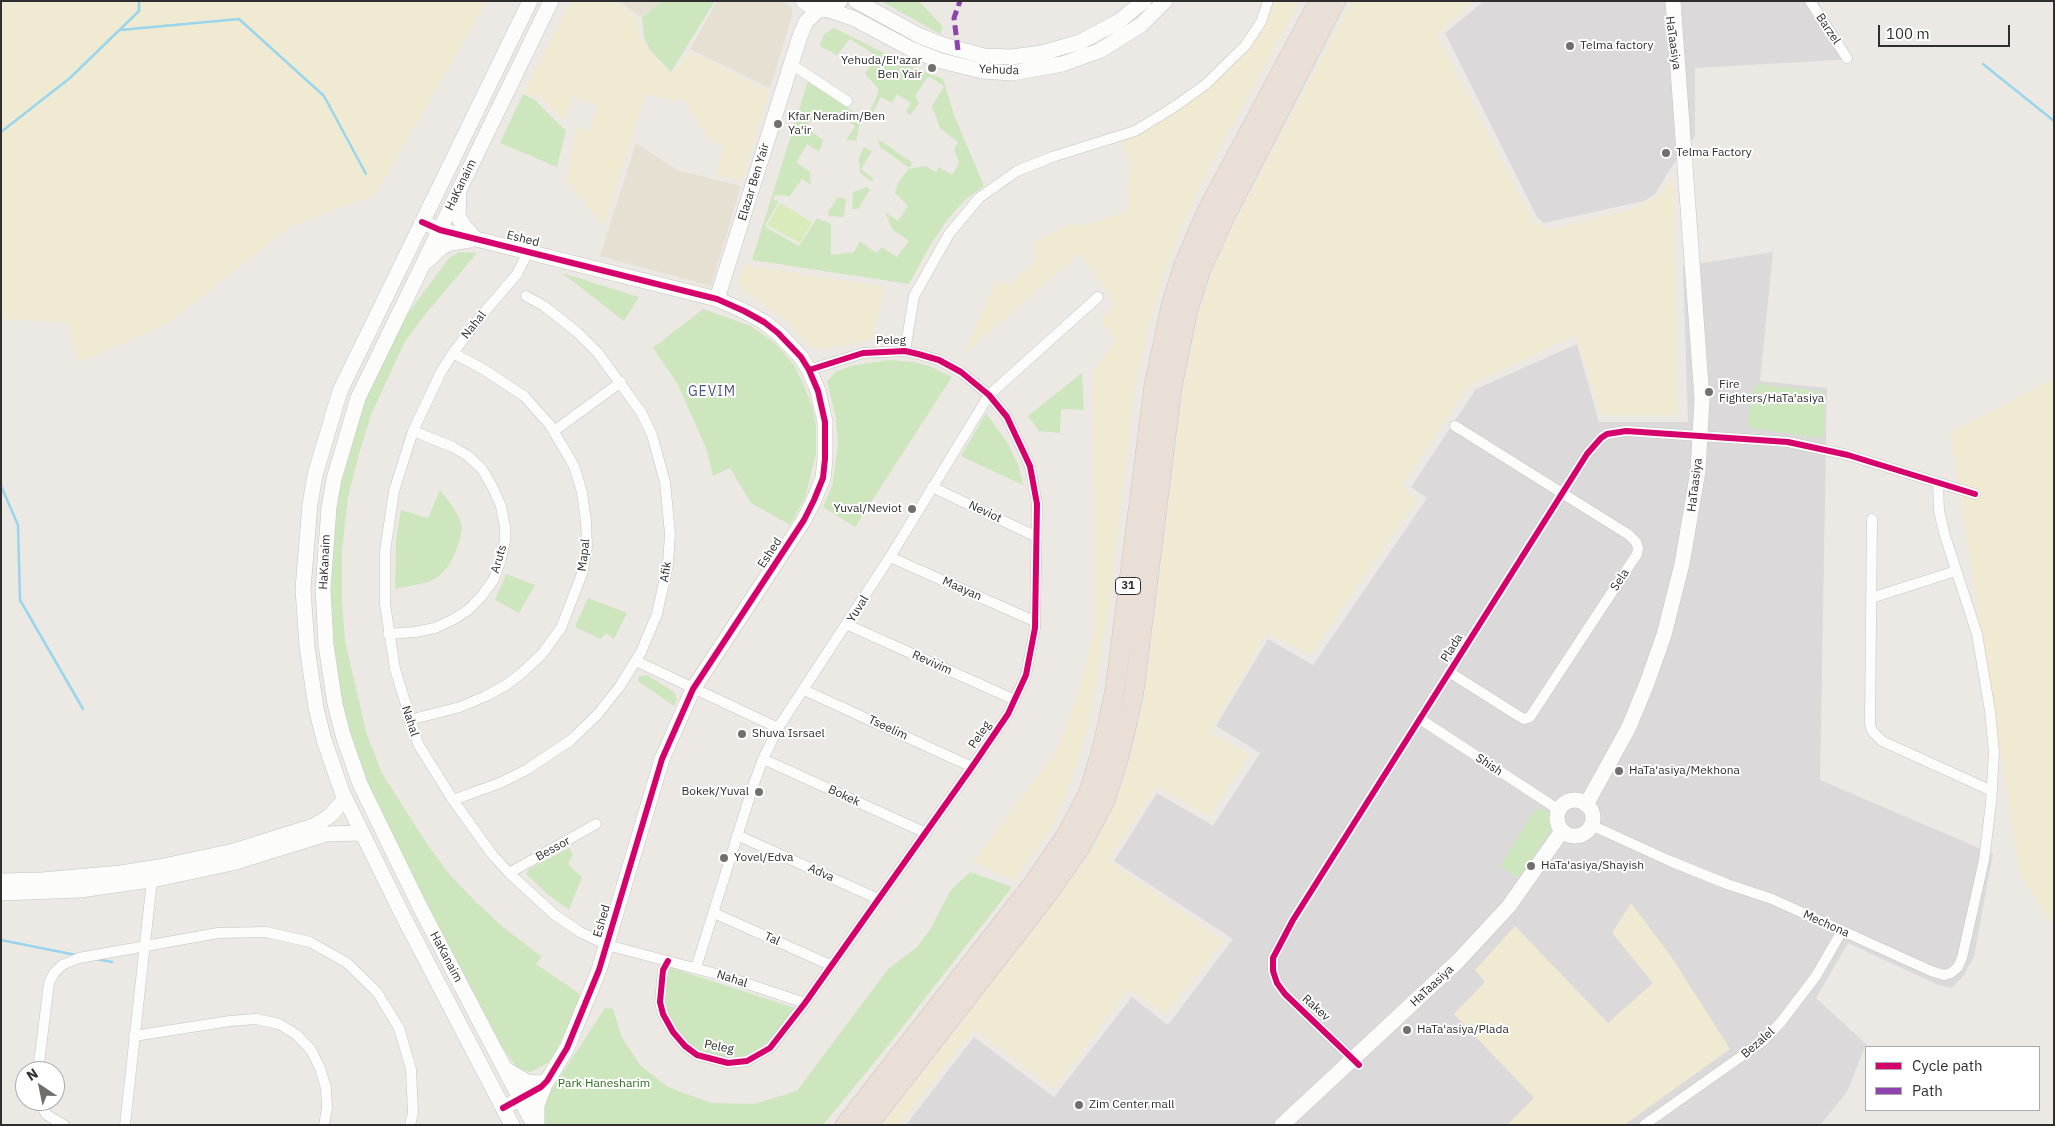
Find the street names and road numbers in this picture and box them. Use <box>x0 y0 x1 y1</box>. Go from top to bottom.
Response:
street label: Barzel <box>1813 11 1843 47</box>
street label: HaTaasiya <box>1662 15 1684 71</box>
street label: Yehuda <box>979 62 1019 78</box>
street label: Elazar Ben Yair <box>735 142 773 222</box>
street label: HaKanaim <box>442 157 480 213</box>
street label: Eshed <box>505 228 541 250</box>
street label: Nahal <box>459 308 489 342</box>
street label: Peleg <box>876 334 906 348</box>
street label: HaTaasiya <box>1685 457 1705 513</box>
street label: Neviot <box>966 498 1004 526</box>
street label: HaKanaim <box>316 534 334 590</box>
street label: Eshed <box>755 535 785 571</box>
street label: Mapal <box>575 538 593 572</box>
street label: Aruts <box>488 543 510 575</box>
street label: Afik <box>657 561 675 583</box>
street label: Sela <box>1608 566 1632 594</box>
street label: Maayan <box>940 574 984 604</box>
road number: 31 <box>1116 578 1140 594</box>
street label: Yuval <box>844 593 872 625</box>
street label: Plada <box>1438 631 1466 665</box>
street label: Revivim <box>910 648 954 678</box>
street label: Nahal <box>398 704 422 738</box>
street label: Tseelim <box>866 713 910 743</box>
street label: Peleg <box>966 719 994 751</box>
street label: Shish <box>1473 751 1505 779</box>
street label: Bokek <box>826 782 862 810</box>
street label: Bessor <box>533 834 573 864</box>
street label: Adva <box>806 861 836 885</box>
street label: Eshed <box>591 903 613 939</box>
street label: Mechona <box>1801 907 1851 941</box>
street label: HaKanaim <box>427 929 465 985</box>
street label: Tal <box>762 929 782 949</box>
street label: HaTaasiya <box>1407 962 1457 1010</box>
street label: Nahal <box>715 967 749 991</box>
street label: Rakev <box>1299 992 1333 1024</box>
street label: Bezalel <box>1738 1025 1778 1061</box>
street label: Peleg <box>703 1037 735 1057</box>

